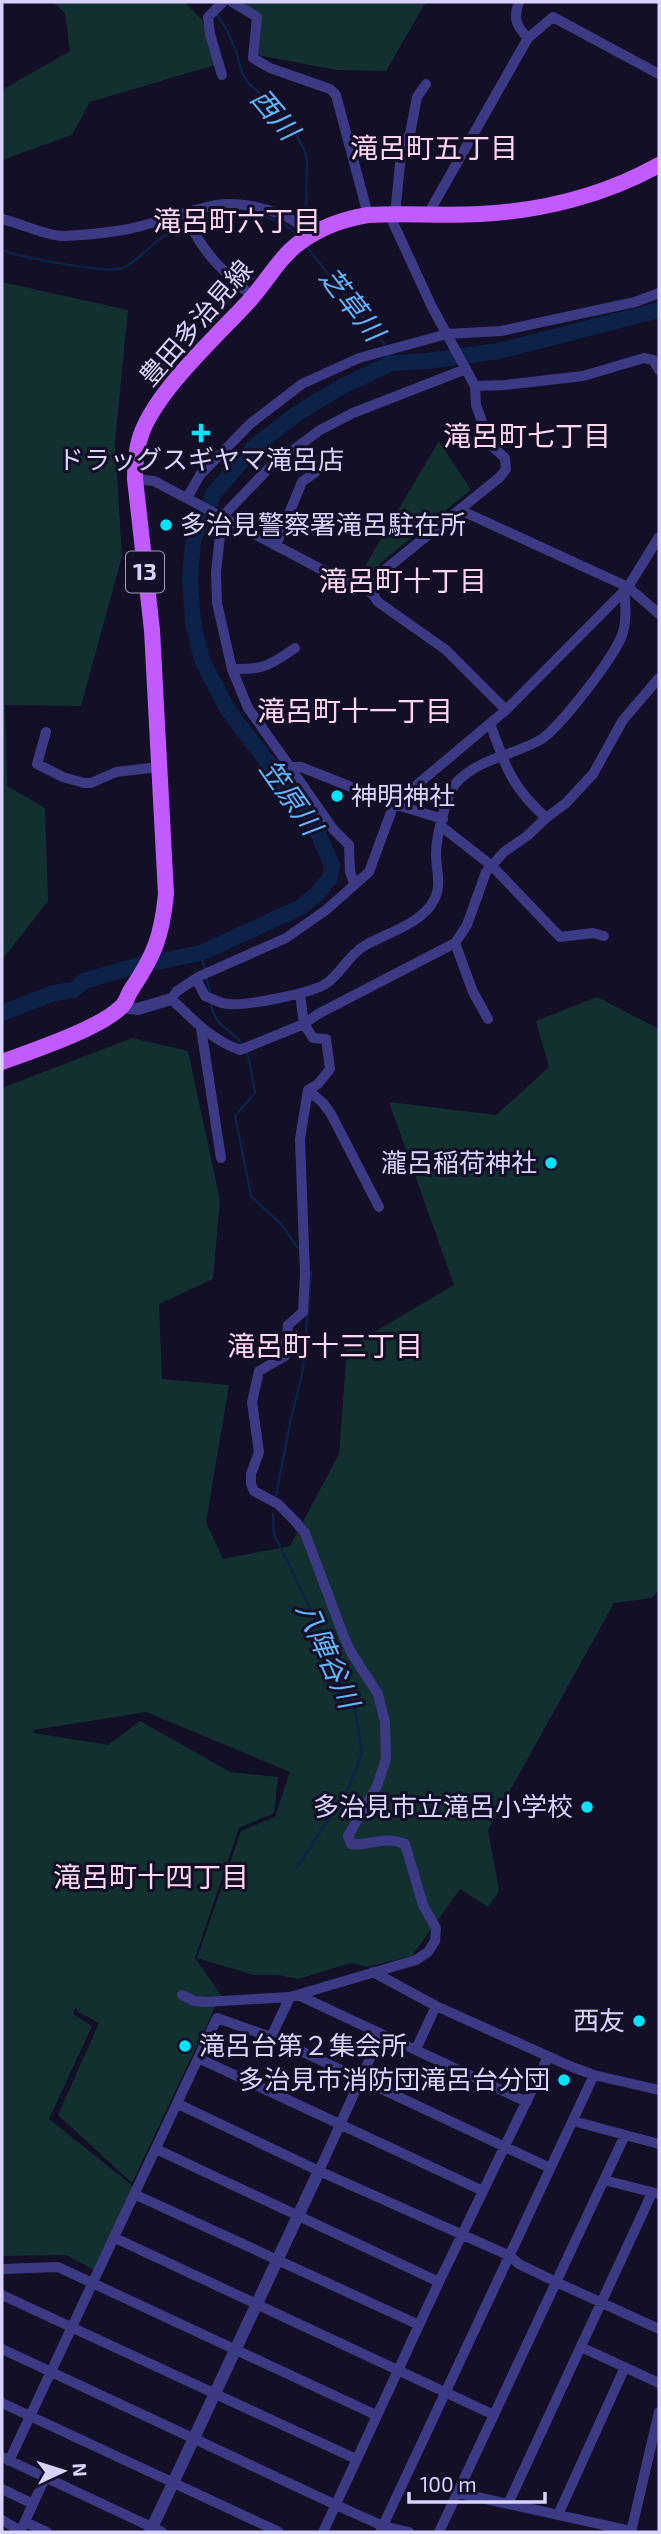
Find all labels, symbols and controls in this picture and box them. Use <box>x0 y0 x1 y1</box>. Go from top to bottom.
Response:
water label: 西川 <box>245 81 309 148</box>
district label: 滝呂町五丁目 <box>350 130 518 164</box>
district label: 滝呂町六丁目 <box>153 203 321 237</box>
street label: 豊田多治見線 <box>132 253 258 391</box>
water label: 芝草川 <box>314 260 394 349</box>
district label: 滝呂町七丁目 <box>443 418 611 452</box>
marker: ドラッグスギヤマ滝呂店 <box>193 425 209 441</box>
place label: ドラッグスギヤマ滝呂店 <box>58 443 344 474</box>
place label: 多治見警察署滝呂駐在所 <box>180 508 466 539</box>
marker: 多治見警察署滝呂駐在所 <box>158 517 174 533</box>
road number: 13 <box>126 552 164 592</box>
district label: 滝呂町十丁目 <box>319 563 487 597</box>
district label: 滝呂町十一丁目 <box>257 693 453 727</box>
water label: 笠原川 <box>254 752 332 843</box>
place label: 神明神社 <box>351 779 455 810</box>
marker: 神明神社 <box>329 788 345 804</box>
place label: 瀧呂稲荷神社 <box>381 1146 537 1177</box>
marker: 瀧呂稲荷神社 <box>543 1155 559 1171</box>
district label: 滝呂町十三丁目 <box>227 1328 423 1362</box>
water label: 八陣谷川 <box>291 1597 368 1715</box>
place label: 多治見市立滝呂小学校 <box>313 1790 573 1821</box>
marker: 多治見市立滝呂小学校 <box>579 1799 595 1815</box>
district label: 滝呂町十四丁目 <box>53 1859 249 1893</box>
place label: 西友 <box>573 2004 625 2035</box>
marker: 西友 <box>631 2013 647 2029</box>
place label: 滝呂台第２集会所 <box>199 2029 407 2060</box>
marker: 滝呂台第２集会所 <box>177 2038 193 2054</box>
place label: 多治見市消防団滝呂台分団 <box>238 2063 550 2094</box>
marker: 多治見市消防団滝呂台分団 <box>556 2072 572 2088</box>
north arrow <box>28 2436 98 2506</box>
scale bar <box>409 2460 546 2504</box>
text: N <box>69 2462 92 2477</box>
text: 100 m <box>420 2471 477 2496</box>

